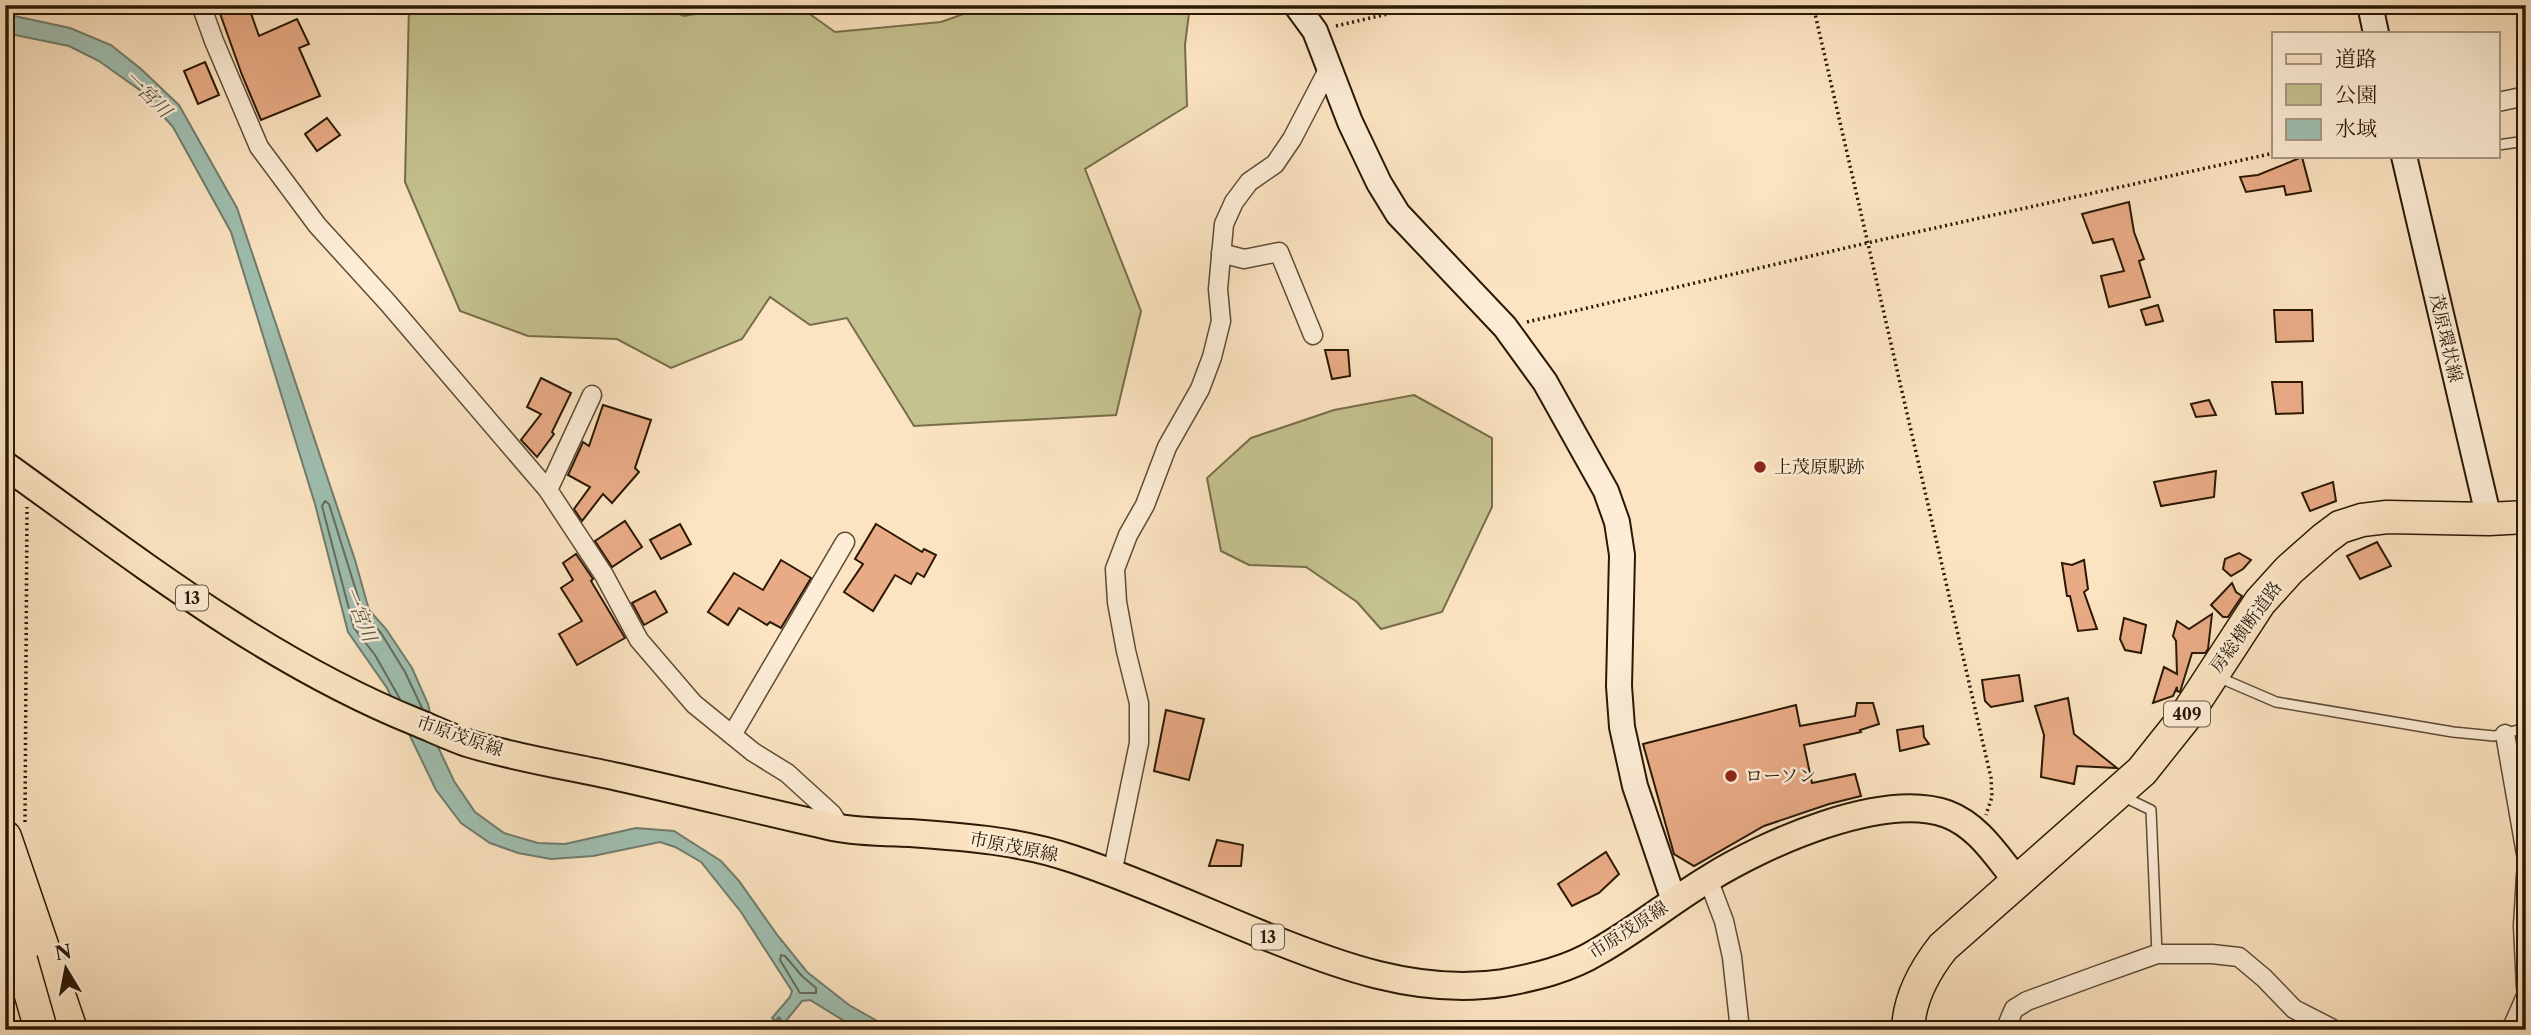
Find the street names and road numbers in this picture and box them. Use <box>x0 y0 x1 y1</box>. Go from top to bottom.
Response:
street label: 茂原環状線 <box>2425 292 2467 384</box>
street label: 房総横断道路 <box>2205 577 2287 677</box>
road number: 13 <box>176 586 208 610</box>
road number: 409 <box>2164 702 2210 726</box>
street label: 市原茂原線 <box>414 711 506 761</box>
street label: 市原茂原線 <box>968 828 1060 866</box>
street label: 市原茂原線 <box>1584 896 1672 964</box>
road number: 13 <box>1252 925 1284 950</box>

